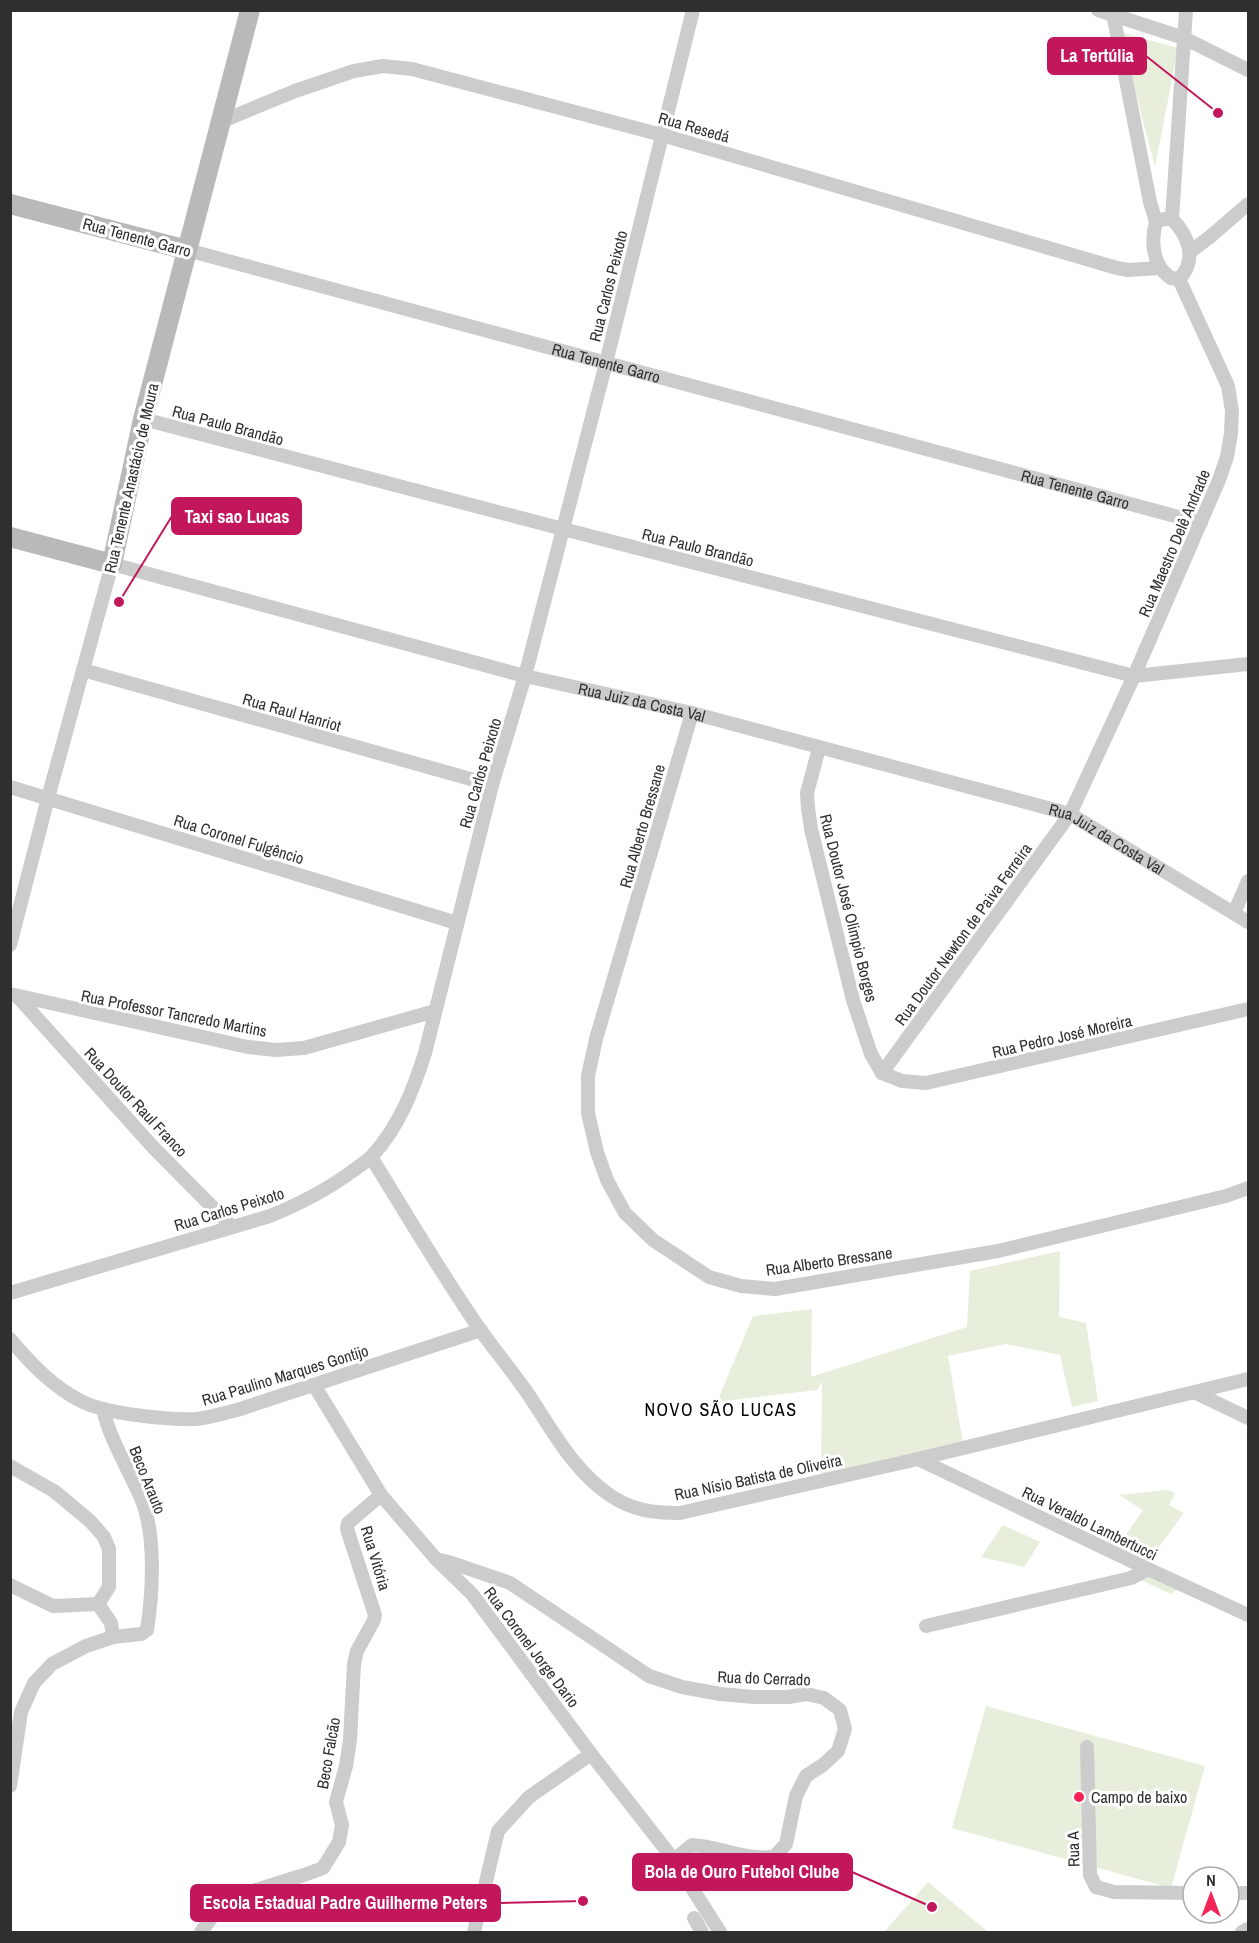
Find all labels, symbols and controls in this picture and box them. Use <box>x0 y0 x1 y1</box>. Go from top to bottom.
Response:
callout: La Tertúlia <box>1048 38 1146 74</box>
text: La Tertúlia <box>1060 43 1135 68</box>
street label: Rua Resedá <box>656 106 733 148</box>
street label: Rua Tenente Garro <box>80 212 194 262</box>
street label: Rua Carlos Peixoto <box>584 228 632 344</box>
street label: Rua Tenente Garro <box>549 338 663 388</box>
street label: Rua Tenente Anastácio de Moura <box>98 380 164 575</box>
street label: Rua Paulo Brandão <box>170 400 286 450</box>
street label: Rua Tenente Garro <box>1019 464 1132 514</box>
street label: Rua Maestro Delê Andrade <box>1133 466 1215 620</box>
callout: Taxi sao Lucas <box>172 498 301 534</box>
text: Taxi sao Lucas <box>185 504 289 529</box>
street label: Rua Paulo Brandão <box>640 522 756 572</box>
street label: Rua Juiz da Costa Val <box>576 677 708 727</box>
street label: Rua Raul Hanriot <box>240 687 344 737</box>
street label: Rua Carlos Peixoto <box>454 715 506 831</box>
street label: Rua Alberto Bressane <box>614 762 670 890</box>
street label: Rua Juiz da Costa Val <box>1046 798 1168 880</box>
street label: Rua Coronel Fulgêncio <box>171 809 307 869</box>
street label: Rua Doutor José Olimpio Borges <box>815 812 883 1004</box>
street label: Rua Doutor Newton de Paiva Ferreira <box>889 838 1037 1030</box>
street label: Rua Professor Tancredo Martins <box>79 984 269 1042</box>
street label: Rua Pedro José Moreira <box>990 1009 1135 1063</box>
street label: Rua Doutor Raul Franco <box>79 1042 193 1162</box>
street label: Rua Carlos Peixoto <box>171 1182 287 1236</box>
street label: Rua Alberto Bressane <box>764 1241 894 1281</box>
street label: Rua Paulino Marques Gontijo <box>199 1339 371 1411</box>
district label: NOVO SÃO LUCAS <box>644 1397 798 1422</box>
street label: Beco Arauto <box>124 1443 172 1517</box>
street label: Rua Nísio Batista de Oliveira <box>672 1448 844 1506</box>
street label: Rua Veraldo Lambertucci <box>1019 1481 1161 1565</box>
street label: Rua Vitória <box>356 1523 396 1594</box>
street label: Rua Coronel Jorge Dario <box>479 1582 585 1712</box>
street label: Rua do Cerrado <box>717 1665 811 1691</box>
street label: Beco Falcão <box>311 1715 345 1791</box>
place label: Campo de baixo <box>1091 1786 1187 1808</box>
marker: Campo de baixo <box>1072 1790 1086 1804</box>
street label: Rua A <box>1061 1831 1085 1867</box>
callout: Bola de Ouro Futebol Clube <box>633 1854 852 1890</box>
text: Bola de Ouro Futebol Clube <box>644 1859 840 1884</box>
north arrow <box>1181 1865 1241 1925</box>
text: N <box>1206 1869 1216 1891</box>
callout: Escola Estadual Padre Guilherme Peters <box>191 1885 500 1921</box>
text: Escola Estadual Padre Guilherme Peters <box>203 1890 487 1915</box>

